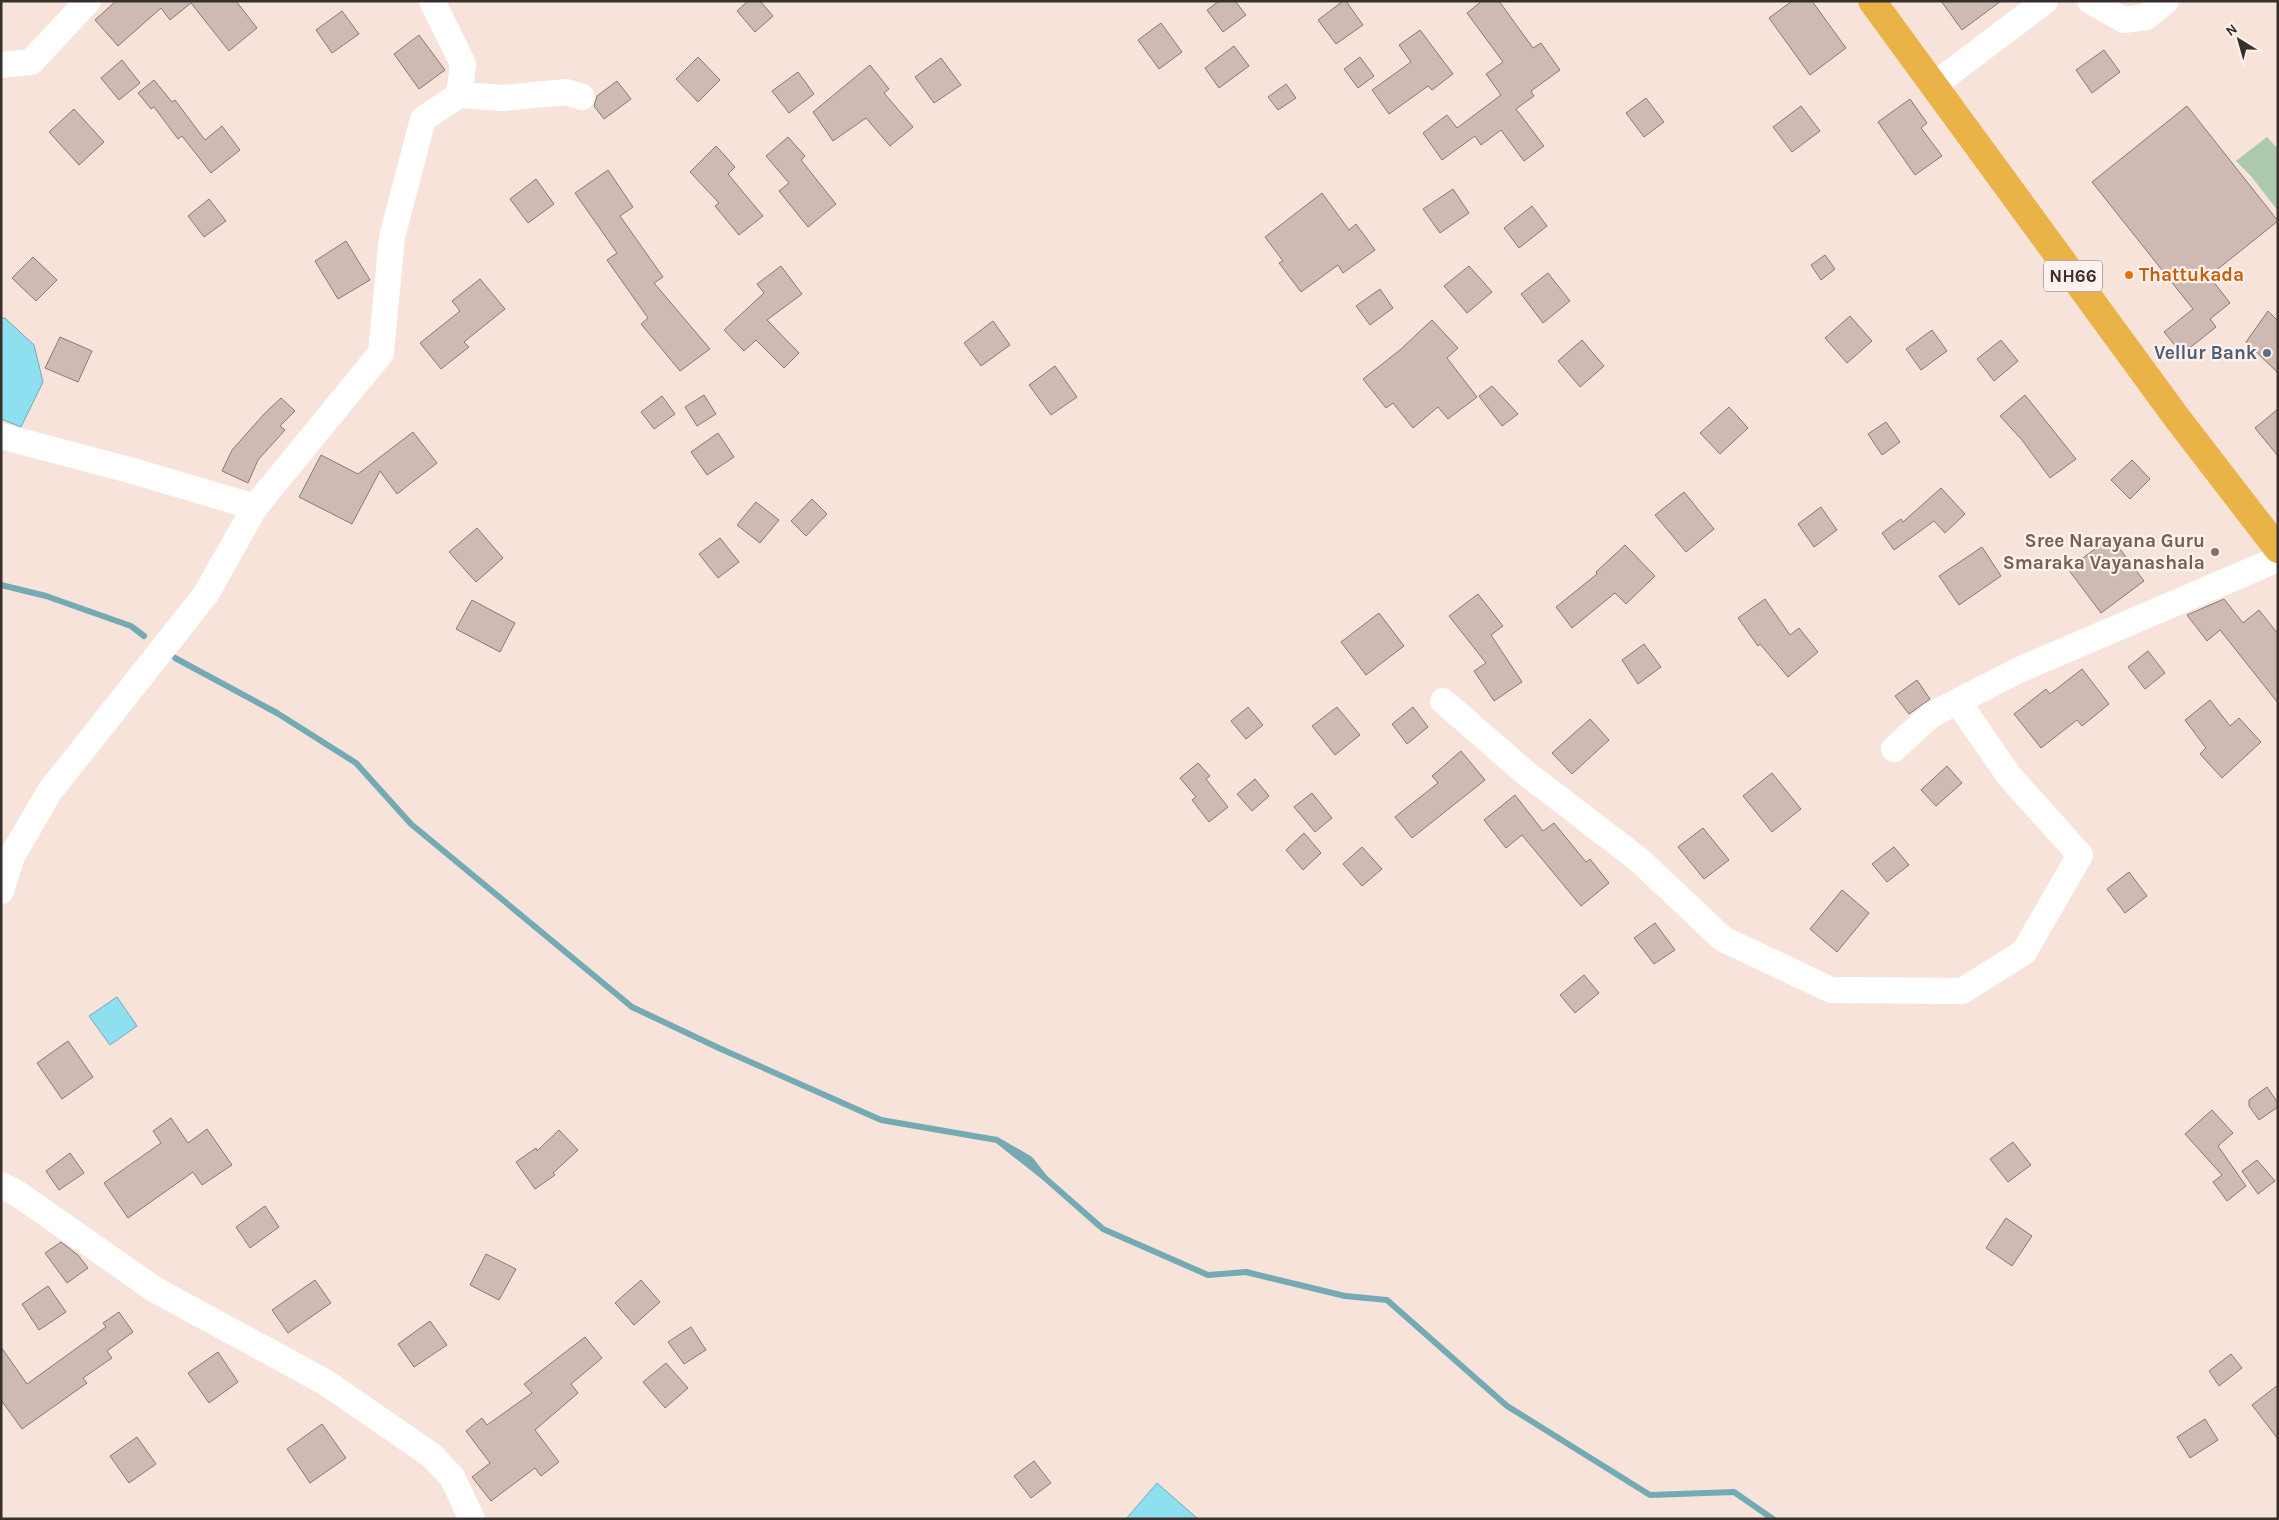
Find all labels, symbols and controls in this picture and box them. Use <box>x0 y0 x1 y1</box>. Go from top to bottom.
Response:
north arrow <box>2214 15 2264 65</box>
text: N <box>2222 20 2241 40</box>
road number: NH66 <box>2044 260 2102 292</box>
place label: Thattukada <box>2139 264 2244 286</box>
marker: Thattukada <box>2123 269 2135 281</box>
place label: Vellur Bank <box>2154 342 2257 364</box>
marker: Vellur Bank <box>2261 347 2273 359</box>
place label: Sree Narayana Guru Smaraka Vayanashala <box>2003 530 2205 574</box>
marker: Sree Narayana Guru Smaraka Vayanashala <box>2209 546 2221 558</box>

